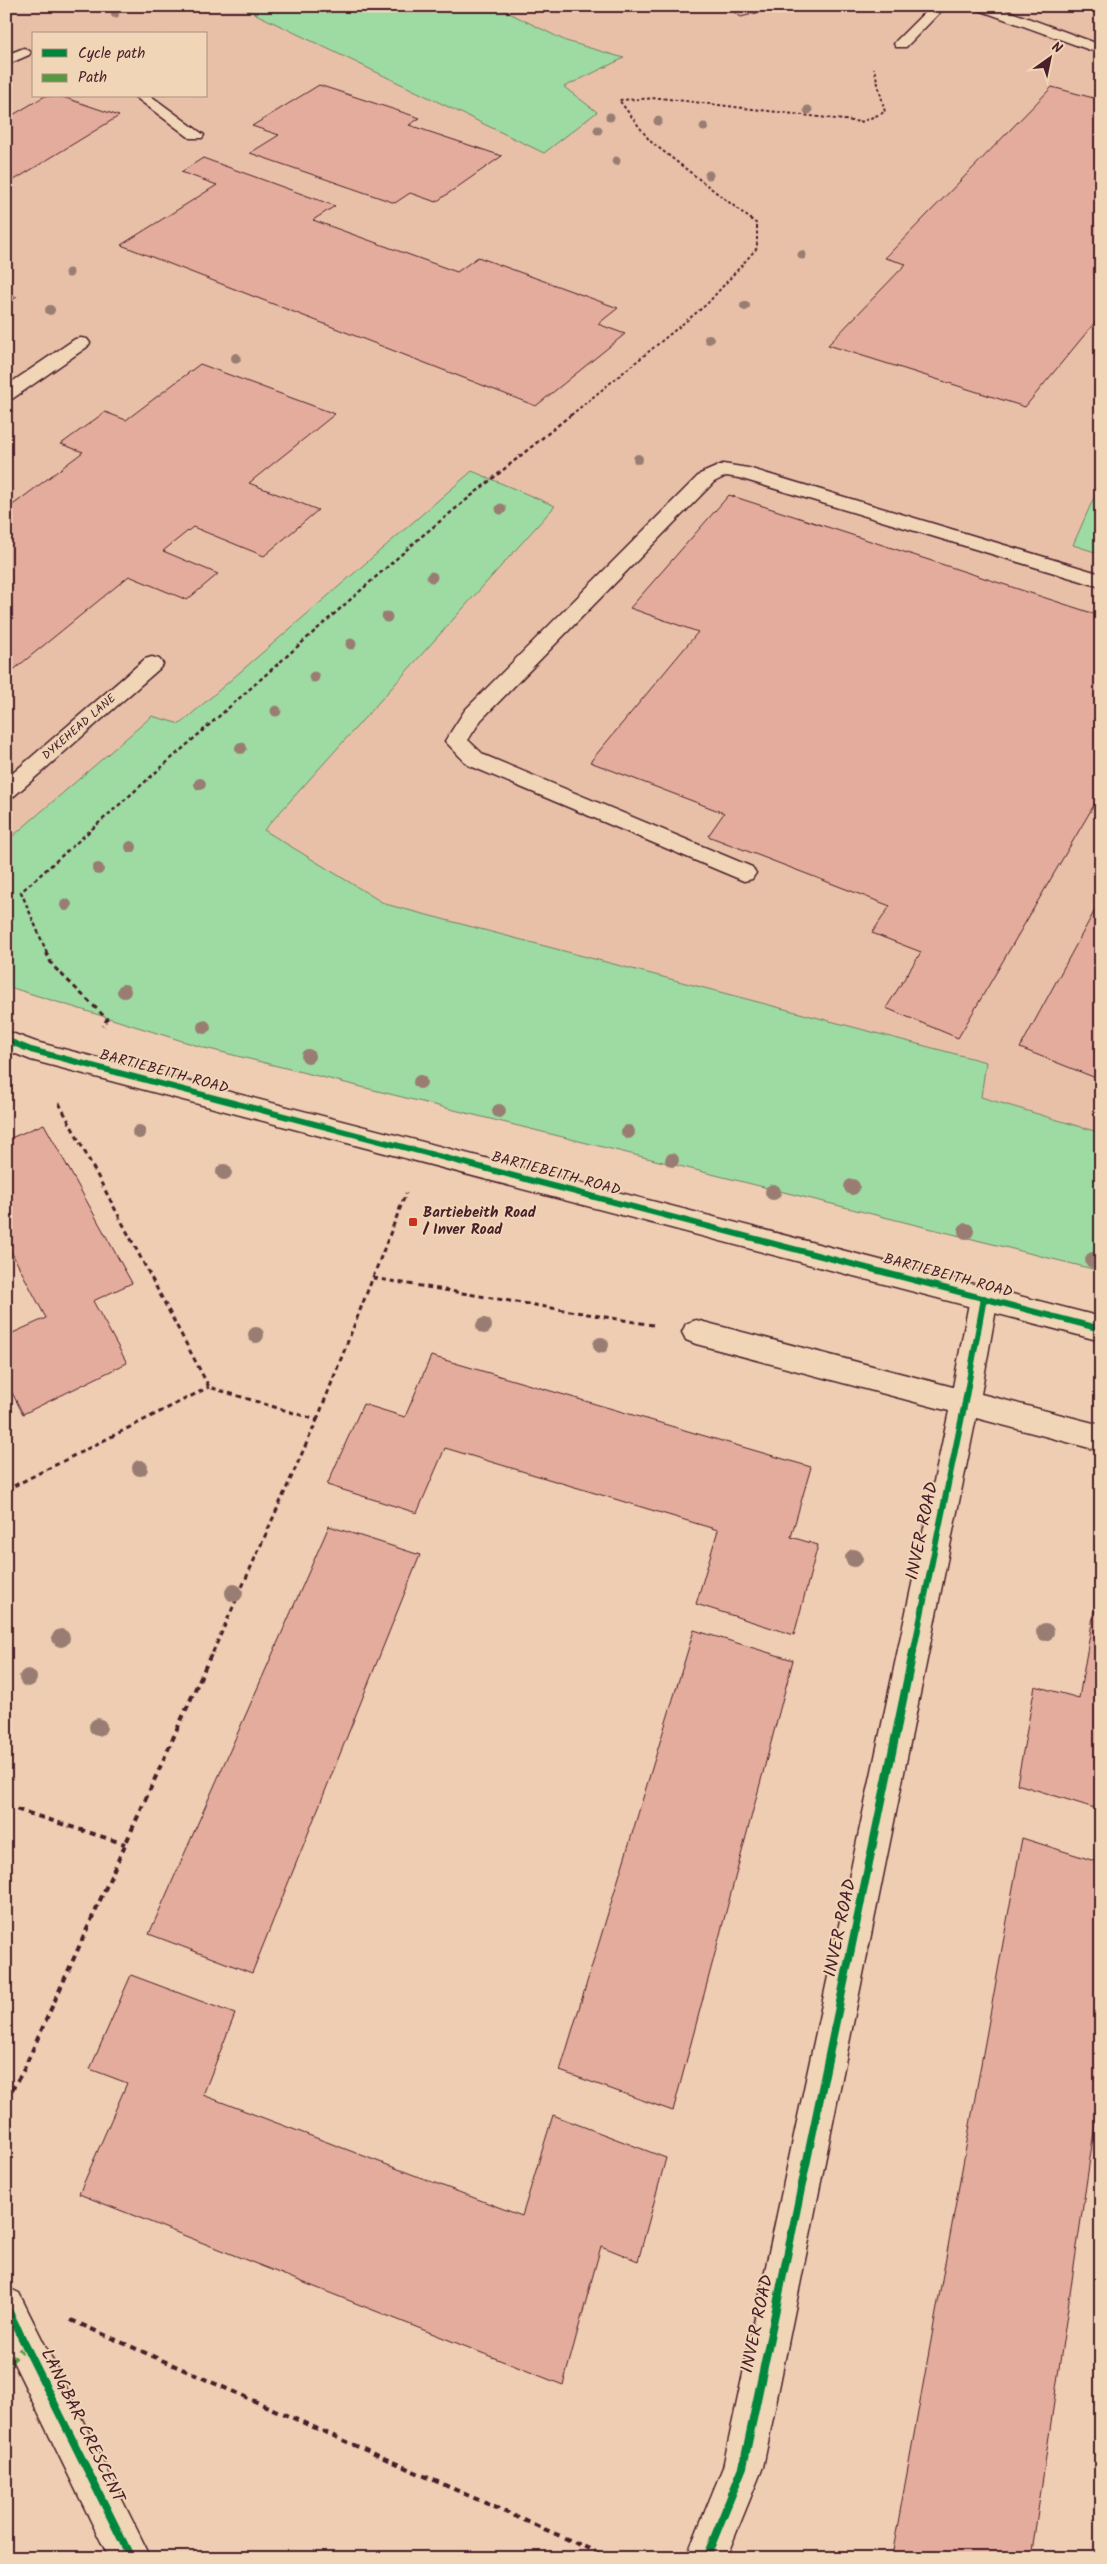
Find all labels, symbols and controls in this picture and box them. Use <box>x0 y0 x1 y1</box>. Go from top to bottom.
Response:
legend <box>32 32 208 98</box>
north arrow <box>1024 32 1074 82</box>
text: N <box>1047 36 1066 60</box>
text: Cycle path <box>78 42 145 66</box>
text: Path <box>78 66 107 90</box>
street label: DYKEHEAD LANE <box>38 689 121 765</box>
street label: BARTIEBEITH ROAD <box>97 1043 232 1101</box>
street label: BARTIEBEITH ROAD <box>489 1145 624 1203</box>
place label: Bartiebeith Road / Inver Road <box>422 1201 537 1242</box>
marker: Bartiebeith Road / Inver Road <box>407 1216 419 1228</box>
street label: BARTIEBEITH ROAD <box>881 1247 1016 1305</box>
street label: INVER ROAD <box>898 1479 948 1583</box>
street label: INVER ROAD <box>816 1876 866 1980</box>
street label: INVER ROAD <box>733 2272 783 2376</box>
street label: LANGBAR CRESCENT <box>32 2344 133 2509</box>

